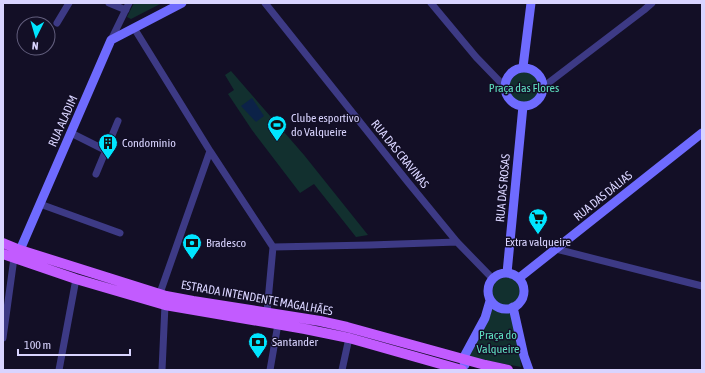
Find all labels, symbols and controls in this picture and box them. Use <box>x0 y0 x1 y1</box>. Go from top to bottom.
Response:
north arrow <box>16 16 56 56</box>
text: N <box>31 40 39 52</box>
park label: Praça das Flores <box>489 81 559 95</box>
street label: RUA ALADIM <box>45 93 81 149</box>
place label: Clube esportivo do Valqueire <box>291 111 360 139</box>
sports icon: Clube esportivo do Valqueire <box>266 114 288 142</box>
street label: RUA DAS CRAVINAS <box>368 117 432 191</box>
building icon: Condominio <box>97 132 119 160</box>
place label: Condominio <box>122 136 176 150</box>
street label: RUA DAS ROSAS <box>493 153 513 223</box>
street label: RUA DAS DÁLIAS <box>571 168 635 224</box>
supermarket icon: Extra valqueire <box>527 207 549 235</box>
bank icon: Bradesco <box>181 232 203 260</box>
place label: Extra valqueire <box>505 235 571 249</box>
place label: Bradesco <box>206 236 246 250</box>
street label: ESTRADA INTENDENTE MAGALHÃES <box>180 278 334 318</box>
park label: Praça do Valqueire <box>477 328 519 356</box>
scale bar <box>18 331 130 357</box>
bank icon: Santander <box>247 331 269 359</box>
place label: Santander <box>272 335 318 349</box>
text: 100 m <box>24 338 51 352</box>

